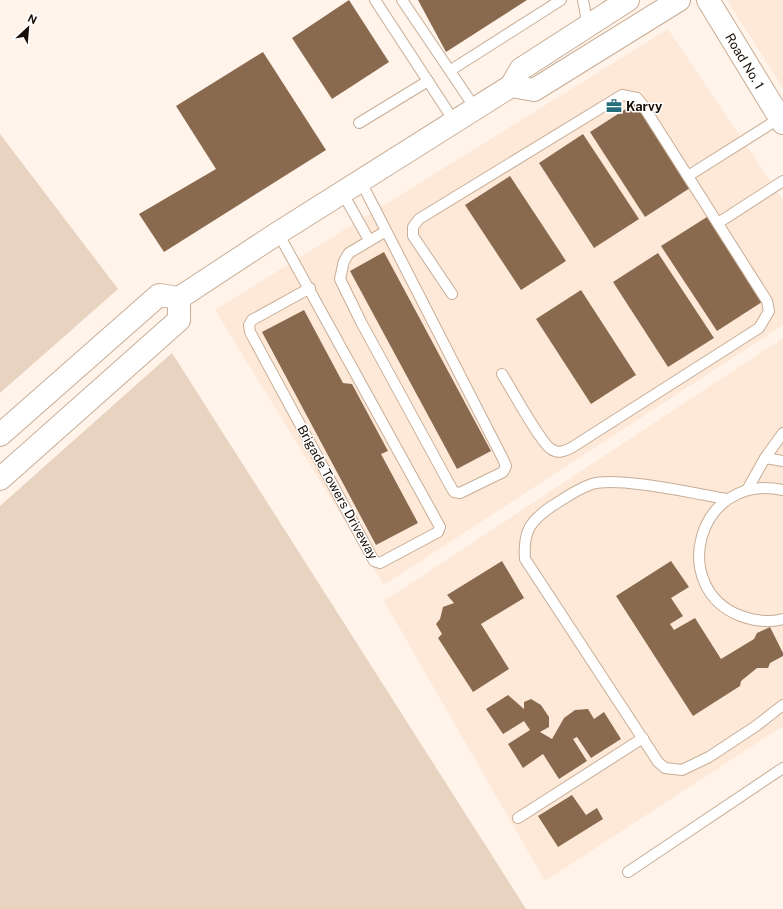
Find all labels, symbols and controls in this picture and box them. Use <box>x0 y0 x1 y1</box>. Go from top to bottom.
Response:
north arrow <box>8 8 48 48</box>
text: N <box>26 12 39 26</box>
street label: Road No. 1 <box>722 31 767 92</box>
office icon: Karvy <box>605 97 623 115</box>
place label: Karvy <box>626 99 663 114</box>
street label: Brigade Towers Driveway <box>294 422 381 562</box>

